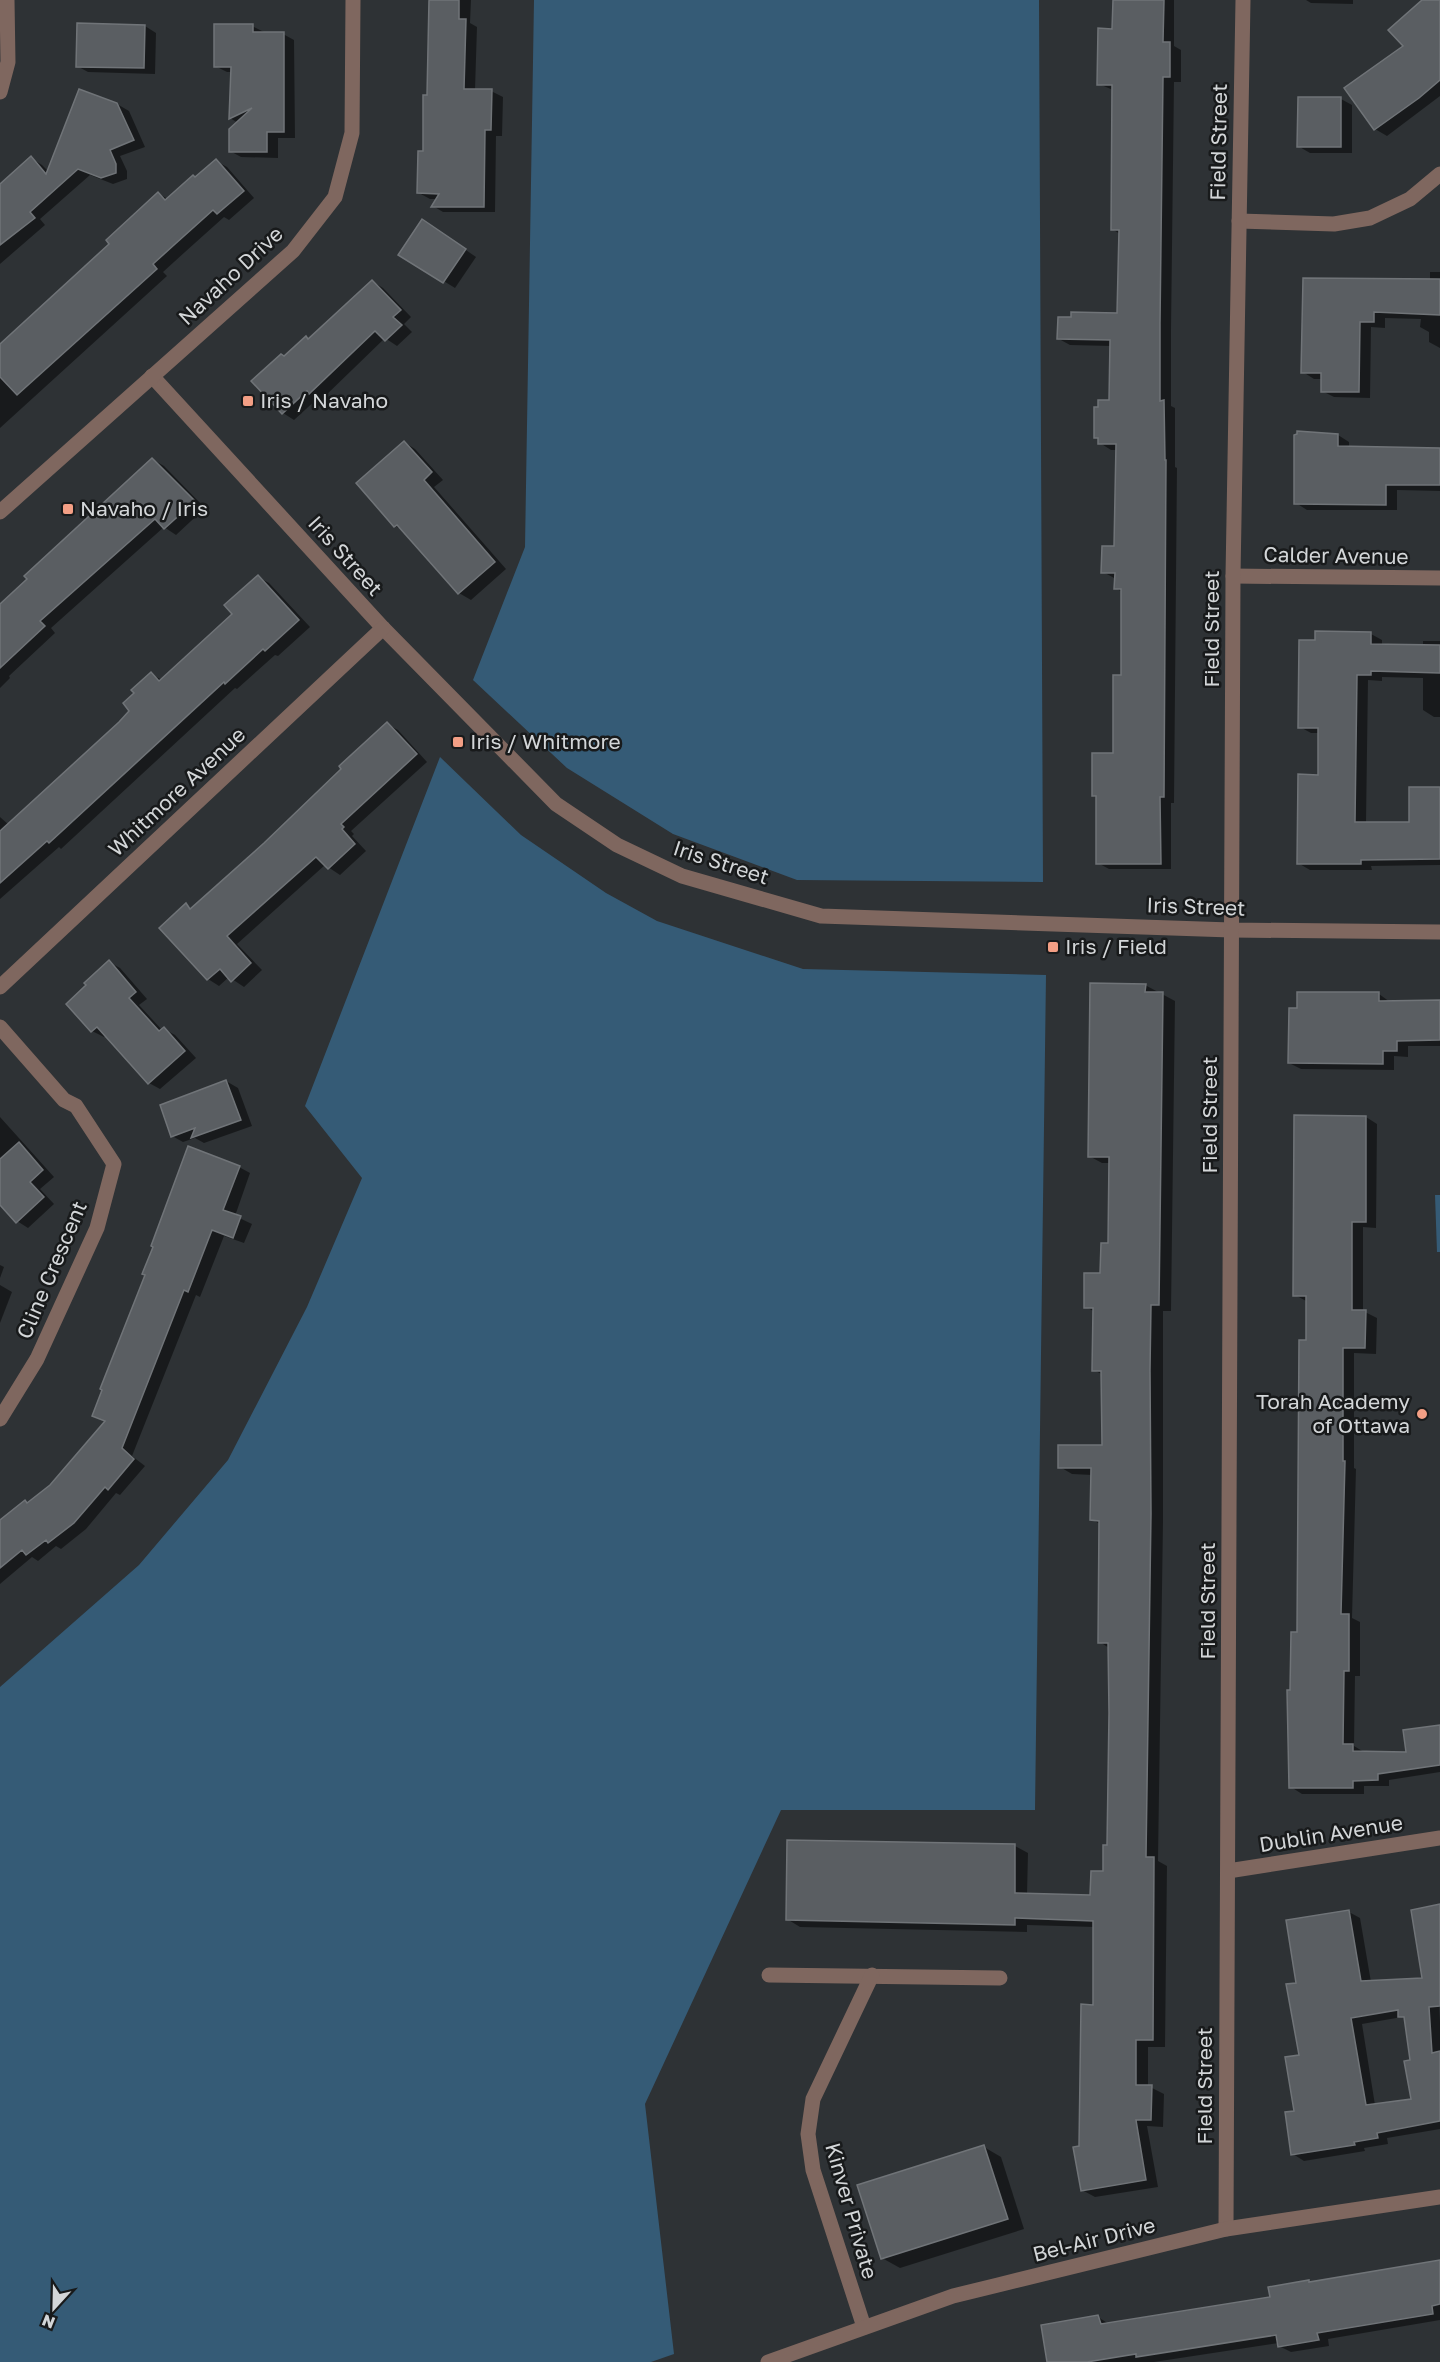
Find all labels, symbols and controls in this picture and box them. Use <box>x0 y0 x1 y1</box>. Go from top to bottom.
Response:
street label: Field Street <box>1204 83 1232 201</box>
street label: Navaho Drive <box>173 220 288 330</box>
place label: Iris / Navaho <box>260 387 388 413</box>
marker: Iris / Navaho <box>241 394 255 408</box>
place label: Navaho / Iris <box>80 495 208 521</box>
marker: Navaho / Iris <box>61 502 75 516</box>
street label: Iris Street <box>303 510 389 601</box>
street label: Calder Avenue <box>1263 541 1409 569</box>
street label: Field Street <box>1198 570 1224 688</box>
street label: Whitmore Avenue <box>102 721 250 861</box>
place label: Iris / Whitmore <box>470 728 621 754</box>
marker: Iris / Whitmore <box>451 735 465 749</box>
street label: Iris Street <box>670 834 772 890</box>
street label: Iris Street <box>1146 891 1246 921</box>
place label: Iris / Field <box>1065 933 1167 959</box>
marker: Iris / Field <box>1046 940 1060 954</box>
street label: Field Street <box>1196 1056 1222 1174</box>
street label: Cline Crescent <box>10 1197 92 1342</box>
place label: Torah Academy of Ottawa <box>1256 1388 1410 1438</box>
marker: Torah Academy of Ottawa <box>1415 1407 1429 1421</box>
street label: Field Street <box>1194 1542 1220 1660</box>
street label: Dublin Avenue <box>1257 1809 1404 1857</box>
street label: Field Street <box>1191 2027 1217 2145</box>
street label: Kinver Private <box>820 2140 884 2282</box>
street label: Bel-Air Drive <box>1030 2211 1158 2267</box>
north arrow <box>24 2278 84 2338</box>
text: N <box>39 2310 58 2333</box>

